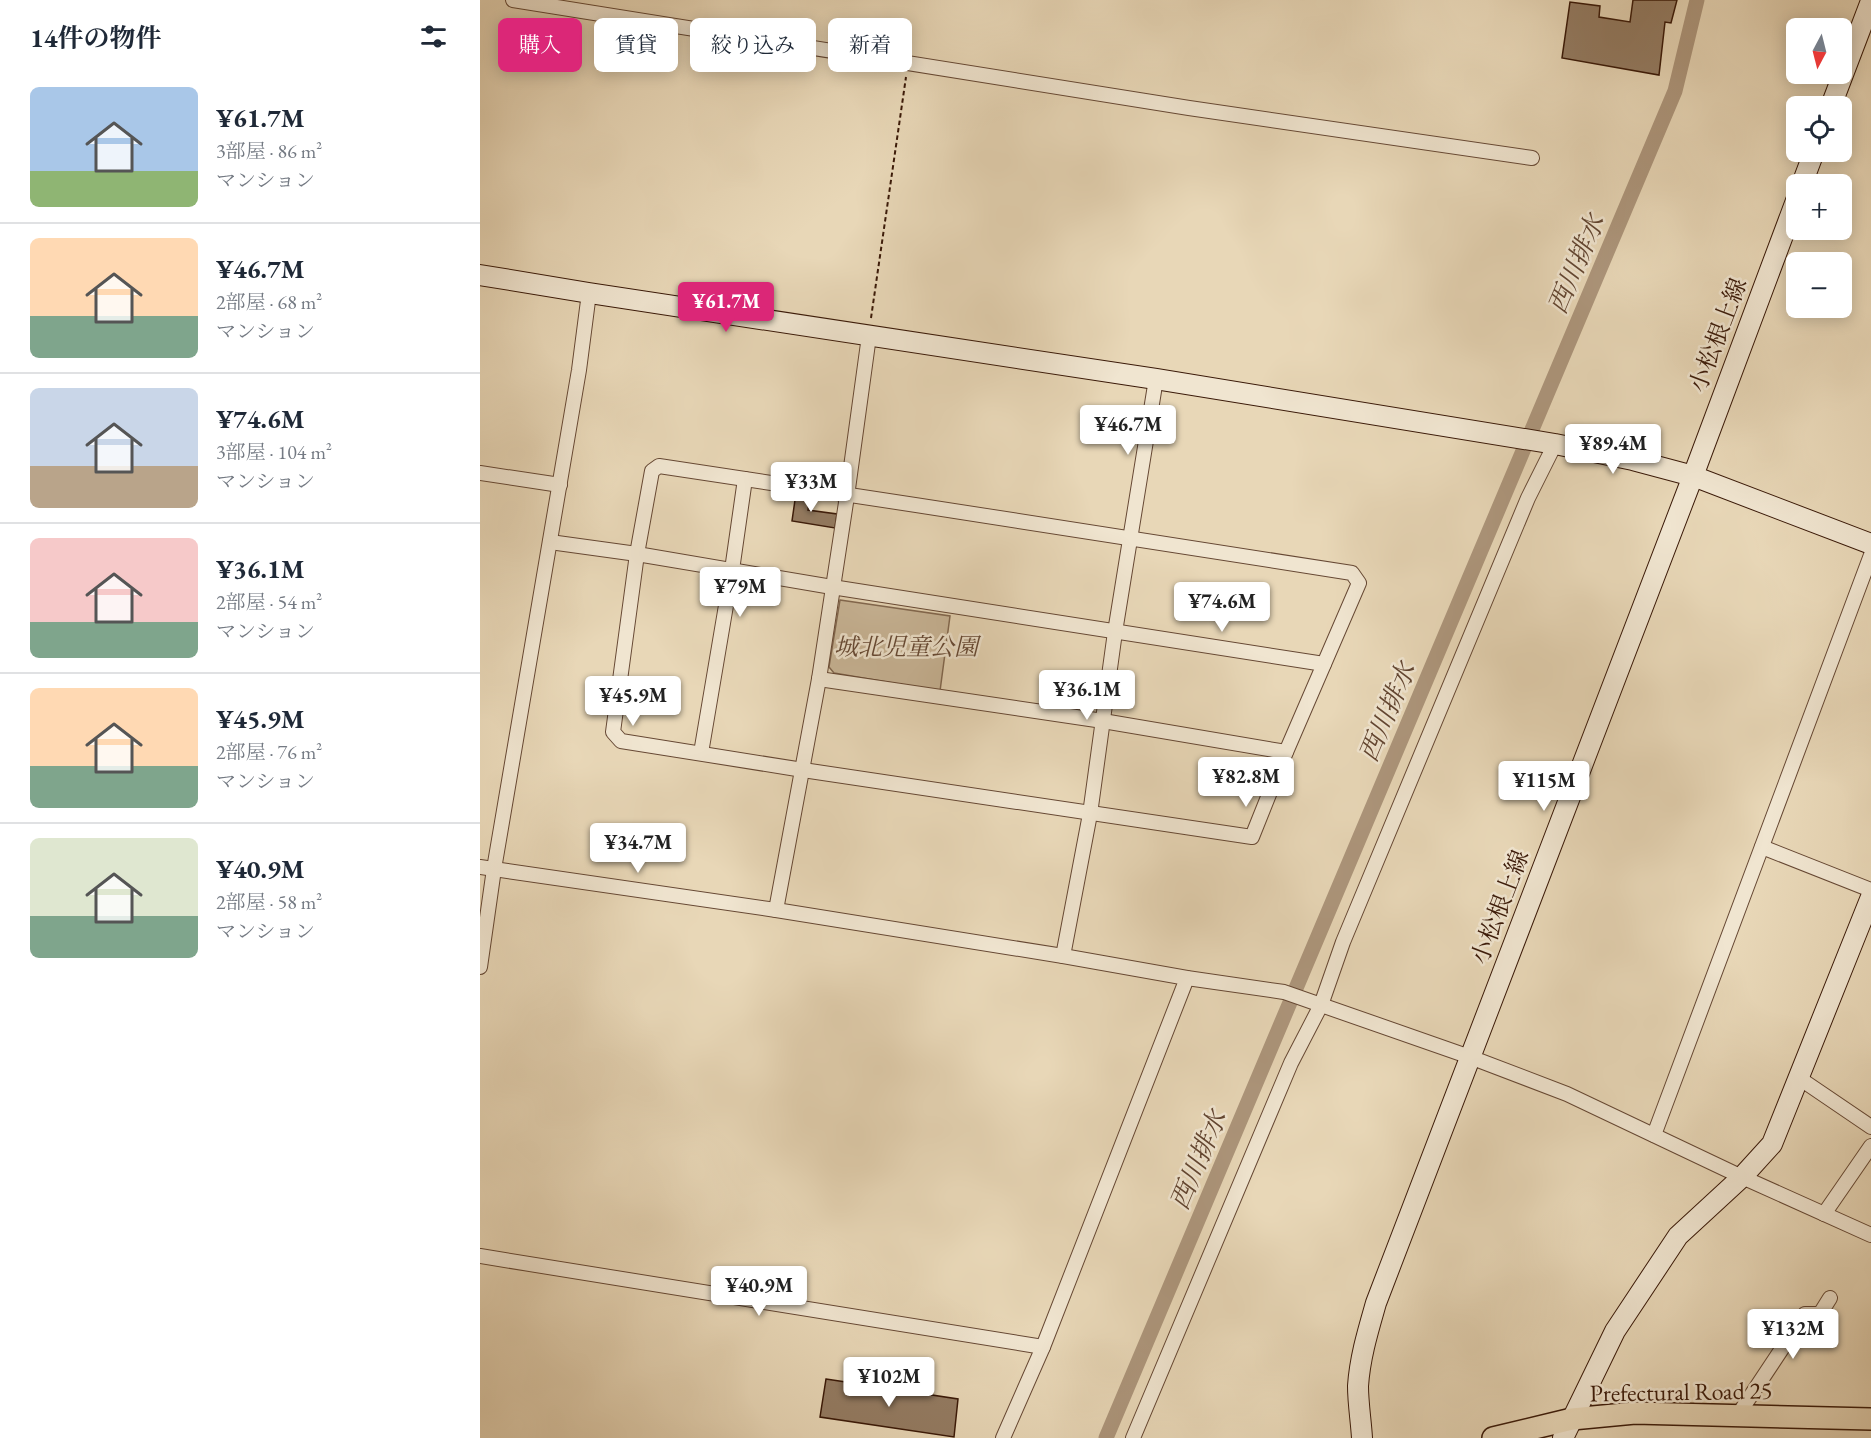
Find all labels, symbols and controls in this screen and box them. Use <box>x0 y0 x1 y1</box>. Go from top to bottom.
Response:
chip: 購入 <box>498 18 582 72</box>
chip: 賃貸 <box>594 18 678 72</box>
chip: 絞り込み <box>690 18 816 72</box>
chip: 新着 <box>828 18 912 72</box>
north arrow <box>1786 18 1852 84</box>
map controls <box>1786 18 1852 318</box>
icon: filters <box>417 20 450 53</box>
text: 14件の物件 <box>30 21 162 55</box>
button: locate <box>1786 96 1852 162</box>
text: ¥61.7M <box>216 101 305 135</box>
icon: home <box>78 111 150 183</box>
text: 3部屋 · 86 m² <box>216 138 322 164</box>
text: マンション <box>216 167 315 193</box>
button: + <box>1786 174 1852 240</box>
water label: 西川排水 <box>1540 207 1613 319</box>
text: ¥46.7M <box>216 252 305 286</box>
button: − <box>1786 252 1852 318</box>
icon: home <box>78 262 150 334</box>
street label: 小松根上線 <box>1682 273 1754 396</box>
pin: ¥61.7M <box>677 282 775 333</box>
text: ¥61.7M <box>692 288 760 314</box>
text: 2部屋 · 68 m² <box>216 289 322 315</box>
text: マンション <box>216 318 315 344</box>
text: ¥74.6M <box>216 402 305 436</box>
pin: ¥46.7M <box>1079 405 1177 456</box>
text: ¥46.7M <box>1094 411 1162 437</box>
icon: home <box>78 412 150 484</box>
pin: ¥89.4M <box>1564 424 1662 475</box>
text: ¥89.4M <box>1579 430 1647 456</box>
text: 3部屋 · 104 m² <box>216 439 332 465</box>
pin: ¥33M <box>775 462 847 513</box>
text: マンション <box>216 468 315 494</box>
text: ¥33M <box>785 468 837 494</box>
text: ¥36.1M <box>216 552 305 586</box>
icon: home <box>78 562 150 634</box>
pin: ¥79M <box>704 567 776 618</box>
text: ¥79M <box>714 573 766 599</box>
pin: ¥74.6M <box>1173 582 1271 633</box>
text: ¥74.6M <box>1188 588 1256 614</box>
text: 2部屋 · 54 m² <box>216 589 322 615</box>
text: マンション <box>216 618 315 644</box>
park label: 城北児童公園 <box>834 631 982 662</box>
water label: 西川排水 <box>1351 655 1424 767</box>
pin: ¥36.1M <box>1038 670 1136 721</box>
pin: ¥45.9M <box>584 676 682 727</box>
text: ¥36.1M <box>1053 676 1121 702</box>
text: ¥45.9M <box>599 682 667 708</box>
text: ¥45.9M <box>216 702 305 736</box>
icon: home <box>78 712 150 784</box>
text: 2部屋 · 76 m² <box>216 739 322 765</box>
pin: ¥82.8M <box>1197 757 1295 808</box>
pin: ¥115M <box>1502 761 1586 812</box>
text: ¥82.8M <box>1212 763 1280 789</box>
text: ¥115M <box>1512 767 1576 793</box>
text: マンション <box>216 768 315 794</box>
pin: ¥34.7M <box>589 823 687 874</box>
text: ¥34.7M <box>604 829 672 855</box>
street label: 小松根上線 <box>1464 845 1536 968</box>
text: ¥40.9M <box>216 852 305 886</box>
icon: home <box>78 862 150 934</box>
text: 2部屋 · 58 m² <box>216 889 322 915</box>
text: マンション <box>216 918 315 944</box>
water label: 西川排水 <box>1162 1103 1235 1215</box>
pin: ¥40.9M <box>710 1266 808 1317</box>
text: ¥40.9M <box>725 1272 793 1298</box>
pin: ¥132M <box>1751 1309 1835 1360</box>
text: ¥132M <box>1761 1315 1825 1341</box>
pin: ¥102M <box>847 1357 931 1408</box>
text: ¥102M <box>857 1363 921 1389</box>
street label: Prefectural Road 25 <box>1589 1374 1773 1409</box>

